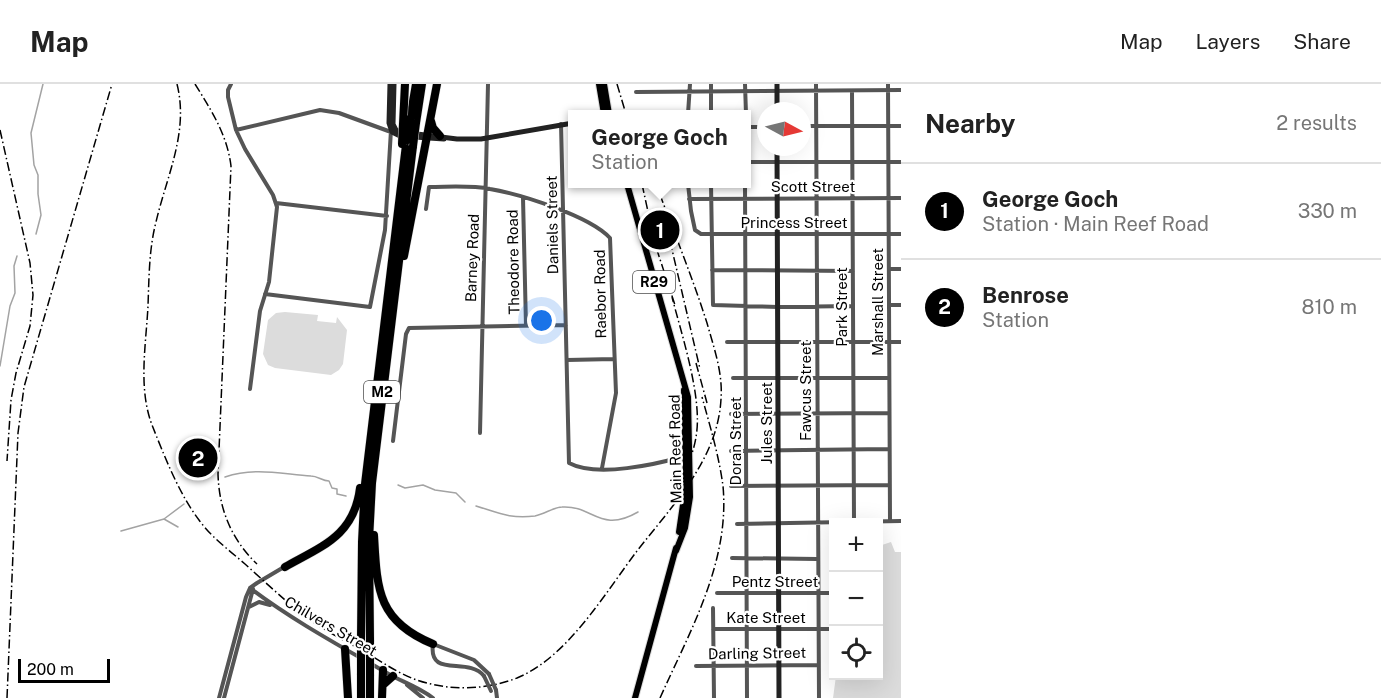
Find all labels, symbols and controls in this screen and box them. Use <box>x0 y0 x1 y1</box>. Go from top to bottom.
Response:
text: Map <box>30 25 89 58</box>
text: Map <box>1120 29 1163 54</box>
text: Layers <box>1196 29 1260 54</box>
text: Share <box>1293 29 1351 54</box>
north arrow <box>757 102 811 156</box>
text: Nearby <box>925 108 1015 139</box>
popup <box>568 110 751 188</box>
text: 2 results <box>1276 111 1357 135</box>
text: George Goch <box>591 124 728 150</box>
text: Station <box>591 150 658 174</box>
street label: Daniels Street <box>543 175 561 275</box>
street label: Scott Street <box>771 178 856 195</box>
text: George Goch <box>982 186 1118 212</box>
text: 1 <box>940 199 949 223</box>
text: 330 m <box>1298 199 1357 223</box>
pin: 1 <box>640 208 680 252</box>
street label: Theodore Road <box>504 209 522 315</box>
text: Station · Main Reef Road <box>982 212 1209 236</box>
street label: Barney Road <box>462 214 482 302</box>
street label: Princess Street <box>741 214 848 231</box>
street label: Marshall Street <box>869 248 886 356</box>
street label: Raebor Road <box>591 249 609 339</box>
street label: Park Street <box>833 267 850 347</box>
road number: R29 <box>633 271 675 293</box>
text: Benrose <box>982 282 1069 308</box>
text: 2 <box>938 295 951 319</box>
text: 810 m <box>1302 295 1357 319</box>
your location <box>527 306 556 335</box>
text: Station <box>982 308 1049 332</box>
street label: Fawcus Street <box>797 341 814 441</box>
road number: M2 <box>364 381 400 403</box>
street label: Jules Street <box>758 382 775 464</box>
street label: Main Reef Road <box>666 394 684 504</box>
street label: Doran Street <box>727 396 744 485</box>
pin: 2 <box>178 436 218 481</box>
map controls <box>829 518 883 680</box>
button: + <box>829 518 883 572</box>
button: − <box>829 572 883 626</box>
street label: Pentz Street <box>732 573 819 590</box>
street label: Chilvers Street <box>282 593 380 659</box>
street label: Kate Street <box>726 609 806 626</box>
button: locate <box>829 626 883 680</box>
street label: Darling Street <box>708 644 806 662</box>
scale bar <box>18 656 110 684</box>
text: 200 m <box>27 660 74 679</box>

